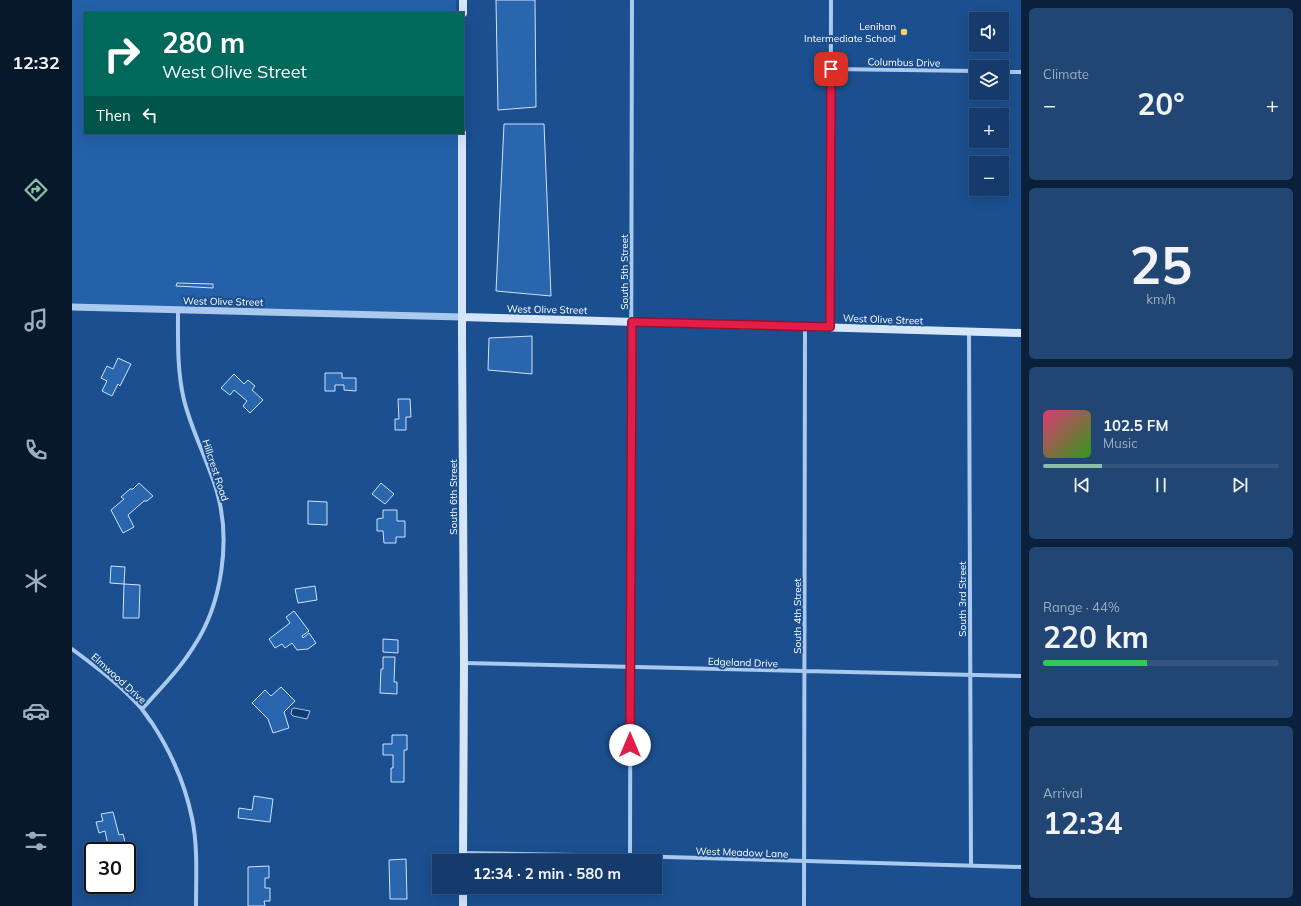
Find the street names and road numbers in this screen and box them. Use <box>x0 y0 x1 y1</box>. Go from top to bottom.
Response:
street label: Columbus Drive <box>868 55 940 70</box>
street label: South 5th Street <box>618 234 631 310</box>
street label: West Olive Street <box>183 294 264 309</box>
street label: West Olive Street <box>507 302 588 317</box>
street label: West Olive Street <box>843 312 924 327</box>
street label: Hillcrest Road <box>199 438 232 503</box>
street label: South 6th Street <box>447 459 460 535</box>
street label: South 3rd Street <box>956 561 969 637</box>
street label: South 4th Street <box>791 578 804 654</box>
street label: Elmwood Drive <box>88 650 149 707</box>
street label: Edgeland Drive <box>708 655 778 670</box>
street label: West Meadow Lane <box>695 844 789 861</box>

